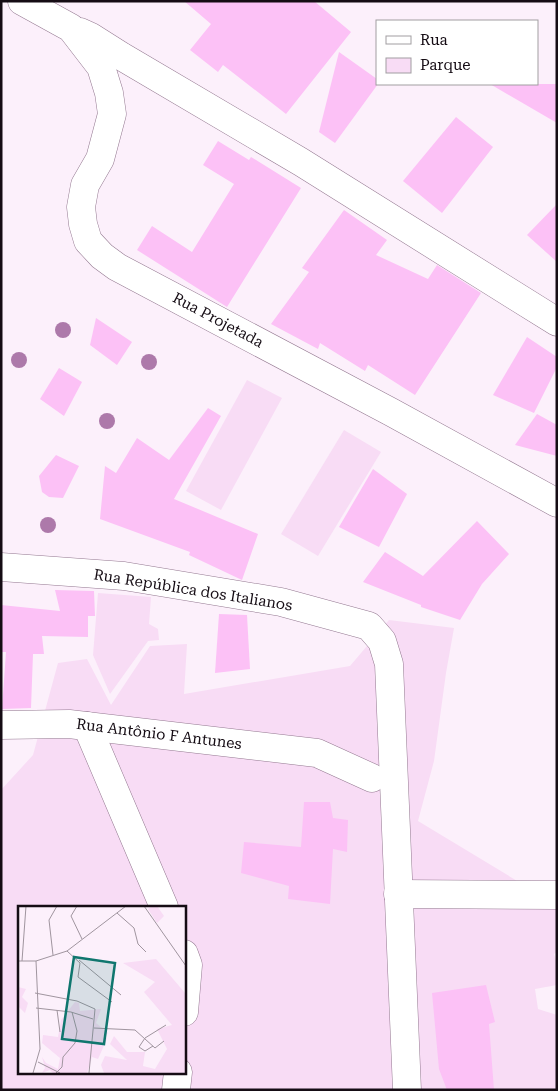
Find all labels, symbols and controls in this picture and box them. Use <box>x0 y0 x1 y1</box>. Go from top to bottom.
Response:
legend <box>376 20 538 85</box>
text: Rua <box>420 31 448 49</box>
text: Parque <box>420 56 471 74</box>
street label: Rua Projetada <box>170 289 266 351</box>
street label: Rua República dos Italianos <box>92 565 294 615</box>
street label: Rua Antônio F Antunes <box>75 715 243 753</box>
inset map <box>18 906 185 1074</box>

